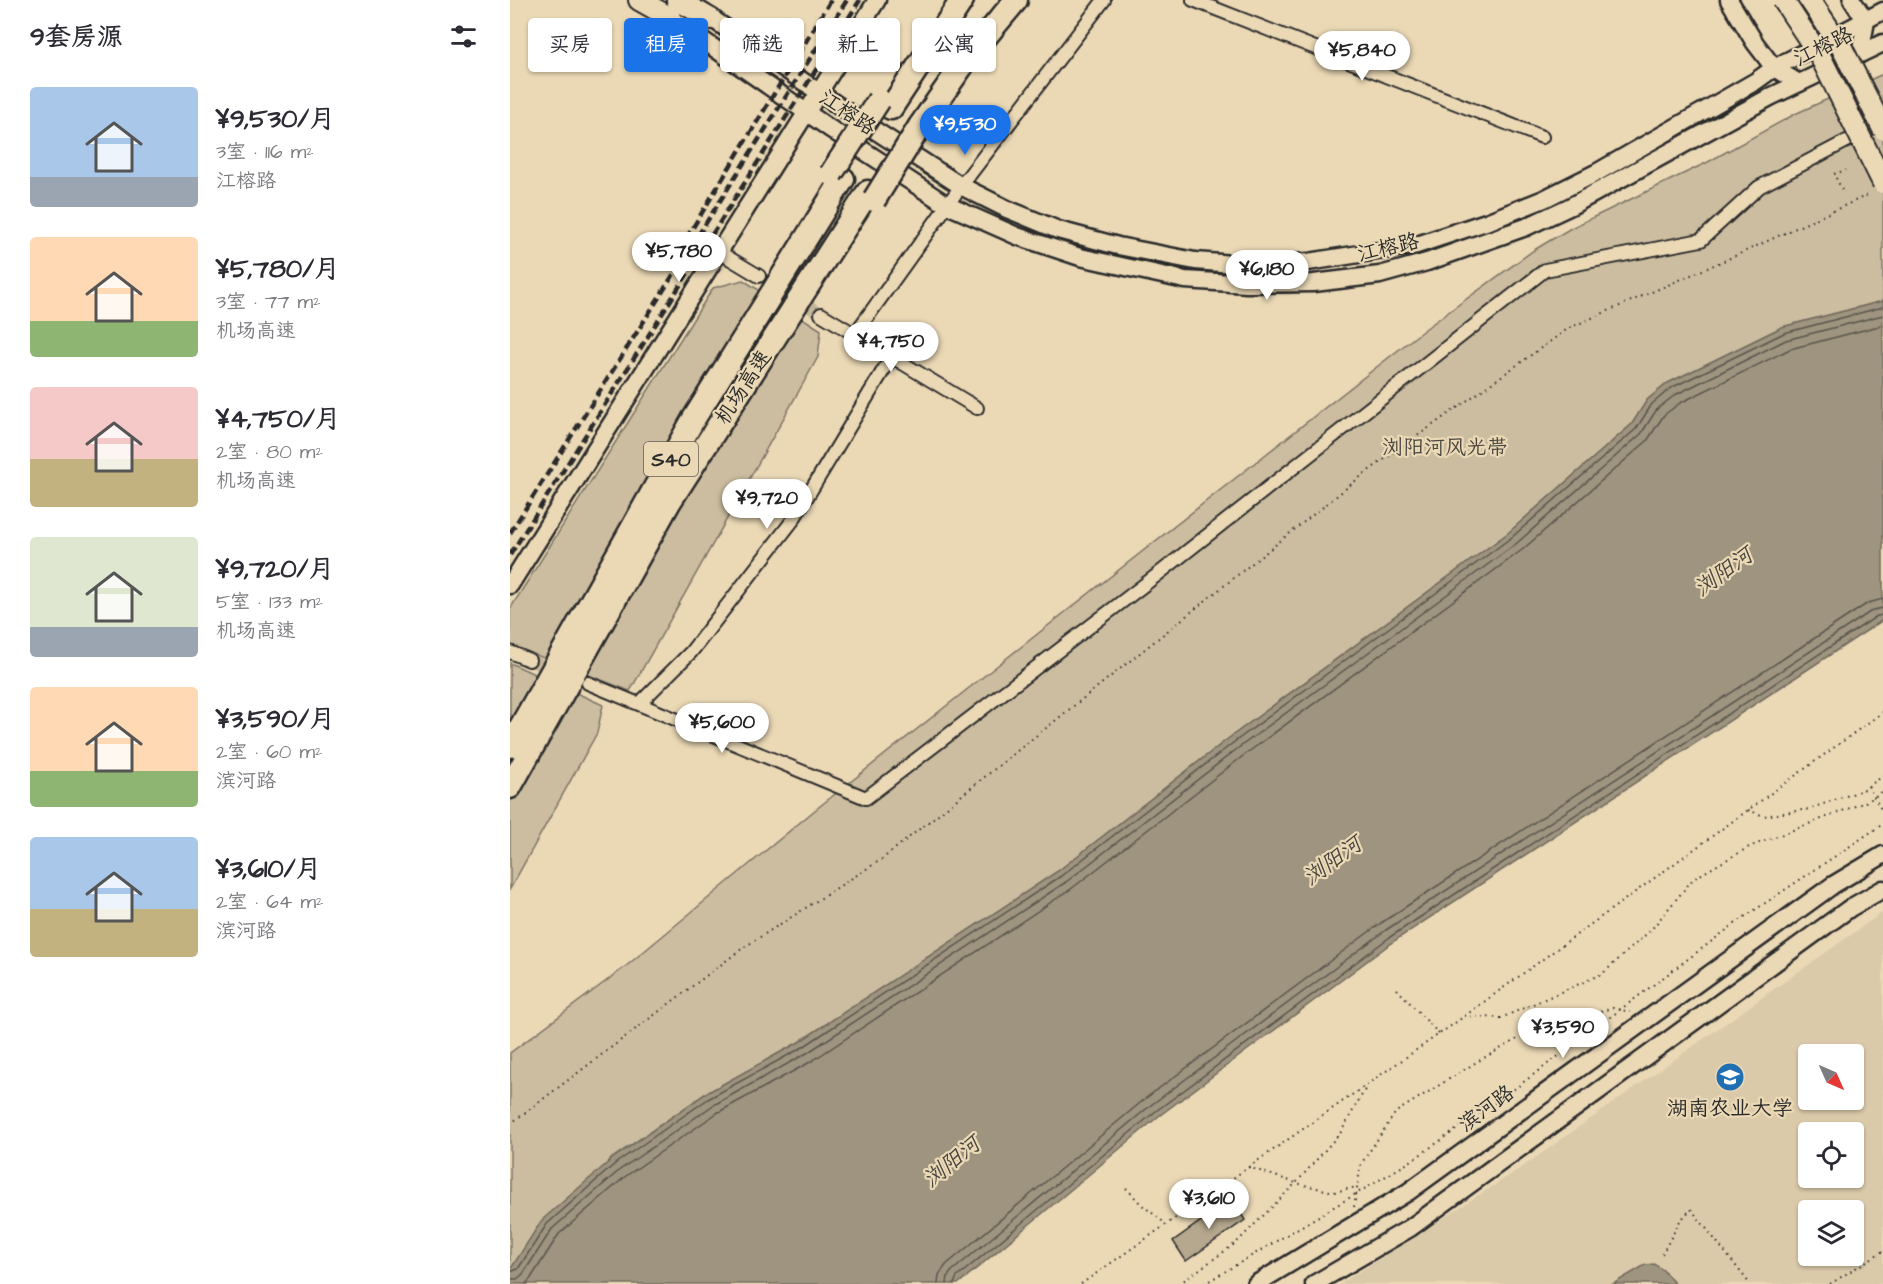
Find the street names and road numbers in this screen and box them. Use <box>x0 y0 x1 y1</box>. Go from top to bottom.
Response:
street label: 江榕路 <box>1789 20 1858 73</box>
street label: 江榕路 <box>813 83 882 142</box>
street label: 江榕路 <box>1354 226 1422 269</box>
street label: 机场高速 <box>708 344 778 430</box>
road number: S40 <box>644 442 698 476</box>
street label: 滨河路 <box>1452 1078 1520 1139</box>

